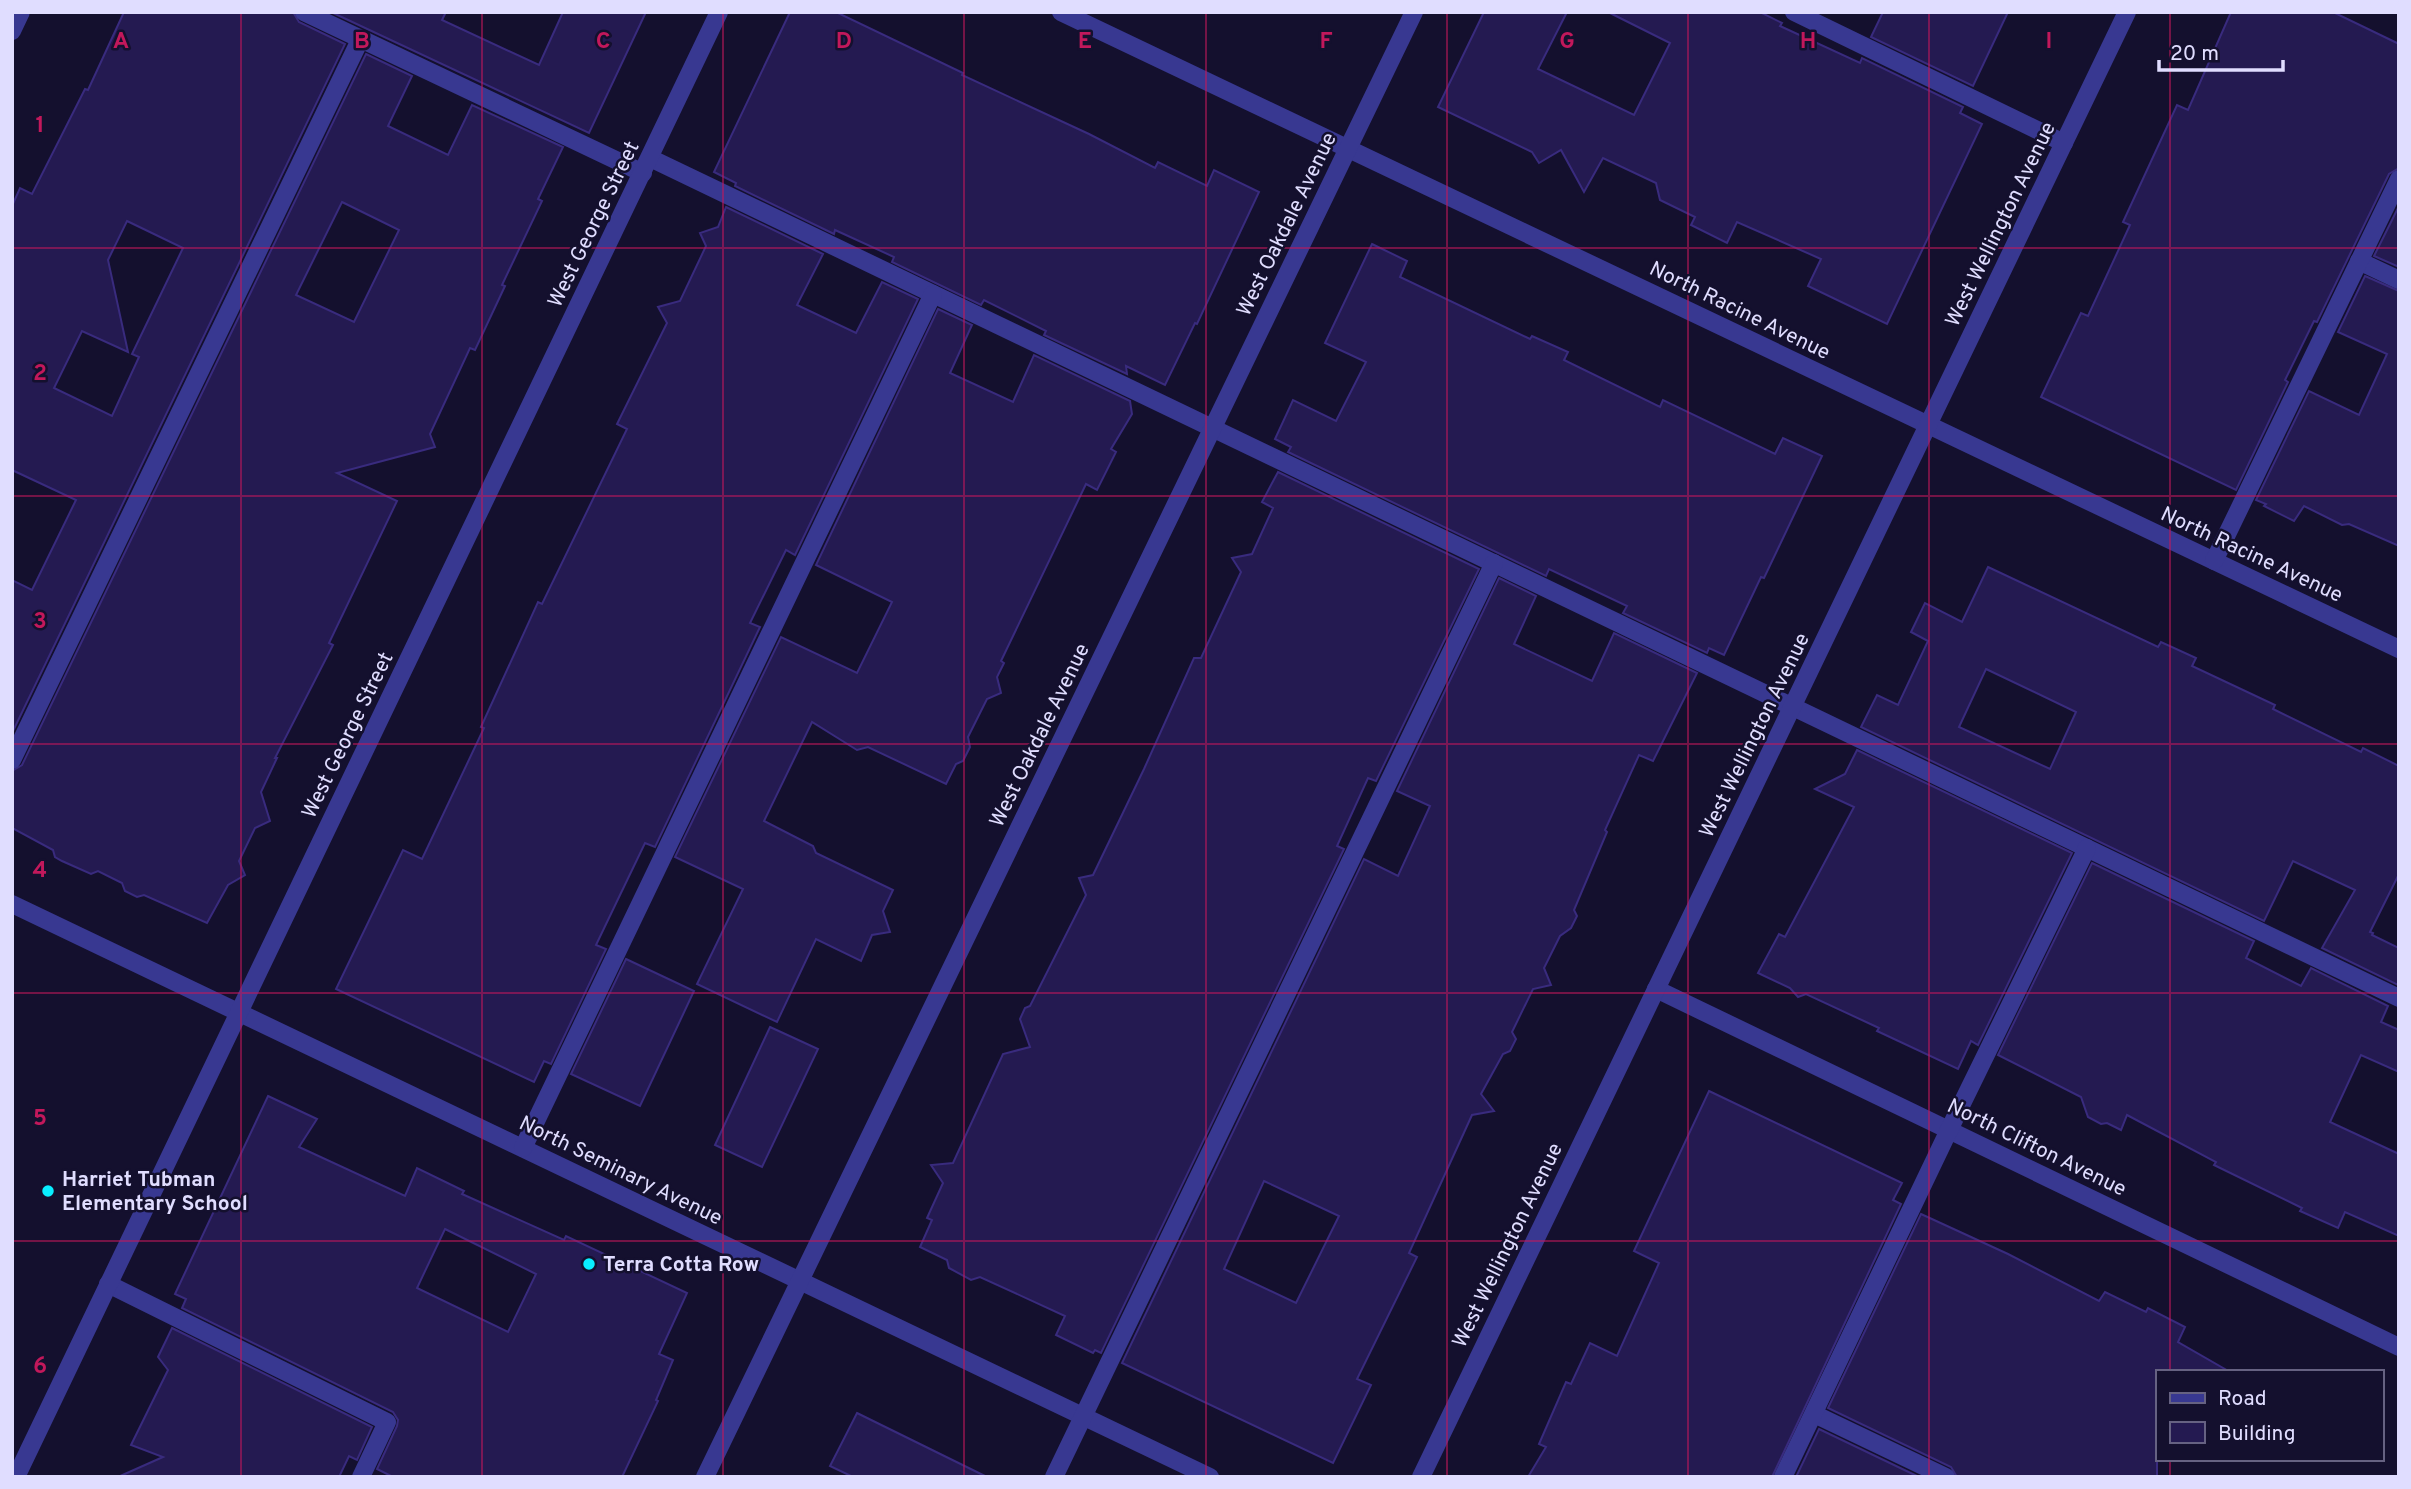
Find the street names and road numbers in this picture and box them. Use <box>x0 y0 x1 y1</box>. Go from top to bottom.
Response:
street label: West Wellington Avenue <box>1940 118 2063 332</box>
street label: West Oakdale Avenue <box>1231 128 1344 321</box>
street label: West George Street <box>542 137 646 312</box>
street label: North Racine Avenue <box>1644 256 1834 367</box>
street label: North Racine Avenue <box>2156 501 2347 609</box>
street label: West Wellington Avenue <box>1694 629 1817 843</box>
street label: West Oakdale Avenue <box>984 639 1097 832</box>
street label: West George Street <box>296 648 400 823</box>
street label: North Clifton Avenue <box>1942 1093 2130 1204</box>
street label: North Seminary Avenue <box>514 1110 727 1232</box>
street label: West Wellington Avenue <box>1447 1139 1570 1353</box>

